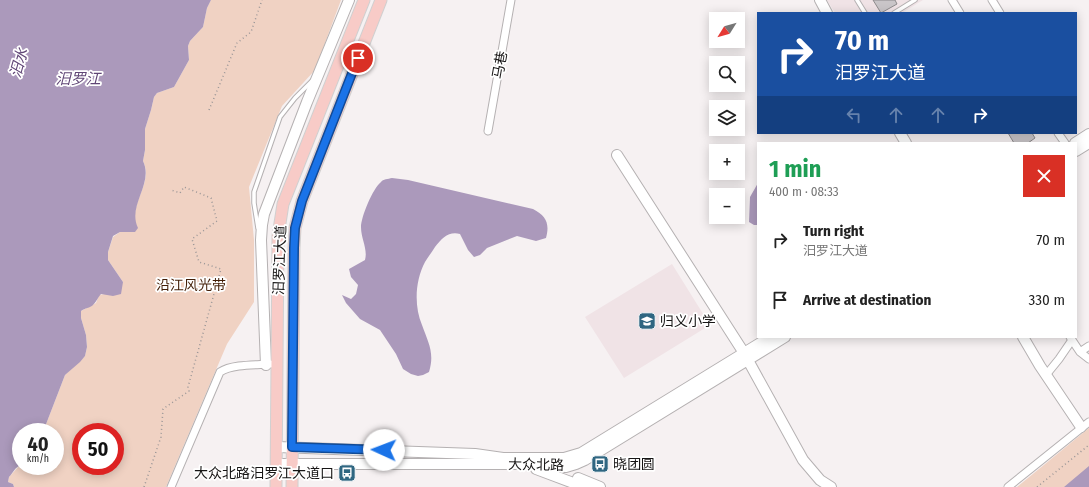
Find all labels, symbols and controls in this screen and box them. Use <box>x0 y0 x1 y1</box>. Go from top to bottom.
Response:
north arrow <box>709 12 745 48</box>
map controls <box>709 12 745 224</box>
text: 70 m <box>835 24 889 57</box>
icon: right <box>769 28 821 80</box>
pin <box>341 41 375 75</box>
water label: 汨水 <box>6 45 32 80</box>
icon: arrive <box>347 47 369 69</box>
street label: 马巷 <box>489 50 511 80</box>
button: search <box>709 56 745 92</box>
text: 汨罗江大道 <box>835 62 925 84</box>
water label: 汨罗江 <box>55 70 102 88</box>
button: layers <box>709 100 745 136</box>
icon: left <box>843 104 865 126</box>
icon: ahead <box>885 104 907 126</box>
icon: ahead <box>927 104 949 126</box>
icon: right <box>969 104 991 126</box>
button: + <box>709 144 745 180</box>
text: 1 min <box>769 155 821 183</box>
button: close <box>1023 155 1065 197</box>
text: 400 m · 08:33 <box>769 184 839 199</box>
button: − <box>709 188 745 224</box>
text: Turn right <box>803 222 864 240</box>
street label: 汨罗江大道 <box>270 225 290 295</box>
icon: right <box>769 229 791 251</box>
text: 70 m <box>1036 231 1065 249</box>
text: 汨罗江大道 <box>803 243 868 258</box>
park label: 沿江风光带 <box>156 277 226 294</box>
icon: arrive <box>769 289 791 311</box>
text: Arrive at destination <box>803 291 931 309</box>
text: 330 m <box>1029 291 1065 309</box>
school or university icon: 归义小学 <box>637 311 657 331</box>
place label: 归义小学 <box>660 313 716 330</box>
speed limit sign: 50 <box>72 423 124 475</box>
position arrow <box>363 429 405 471</box>
text: 40 <box>27 432 49 456</box>
text: km/h <box>27 453 49 465</box>
bus stop icon: 晓团圆 <box>590 454 610 474</box>
street label: 大众北路 <box>508 456 564 474</box>
place label: 晓团圆 <box>613 456 655 473</box>
bus stop icon: 大众北路汨罗江大道口 <box>337 463 357 483</box>
place label: 大众北路汨罗江大道口 <box>194 465 334 482</box>

